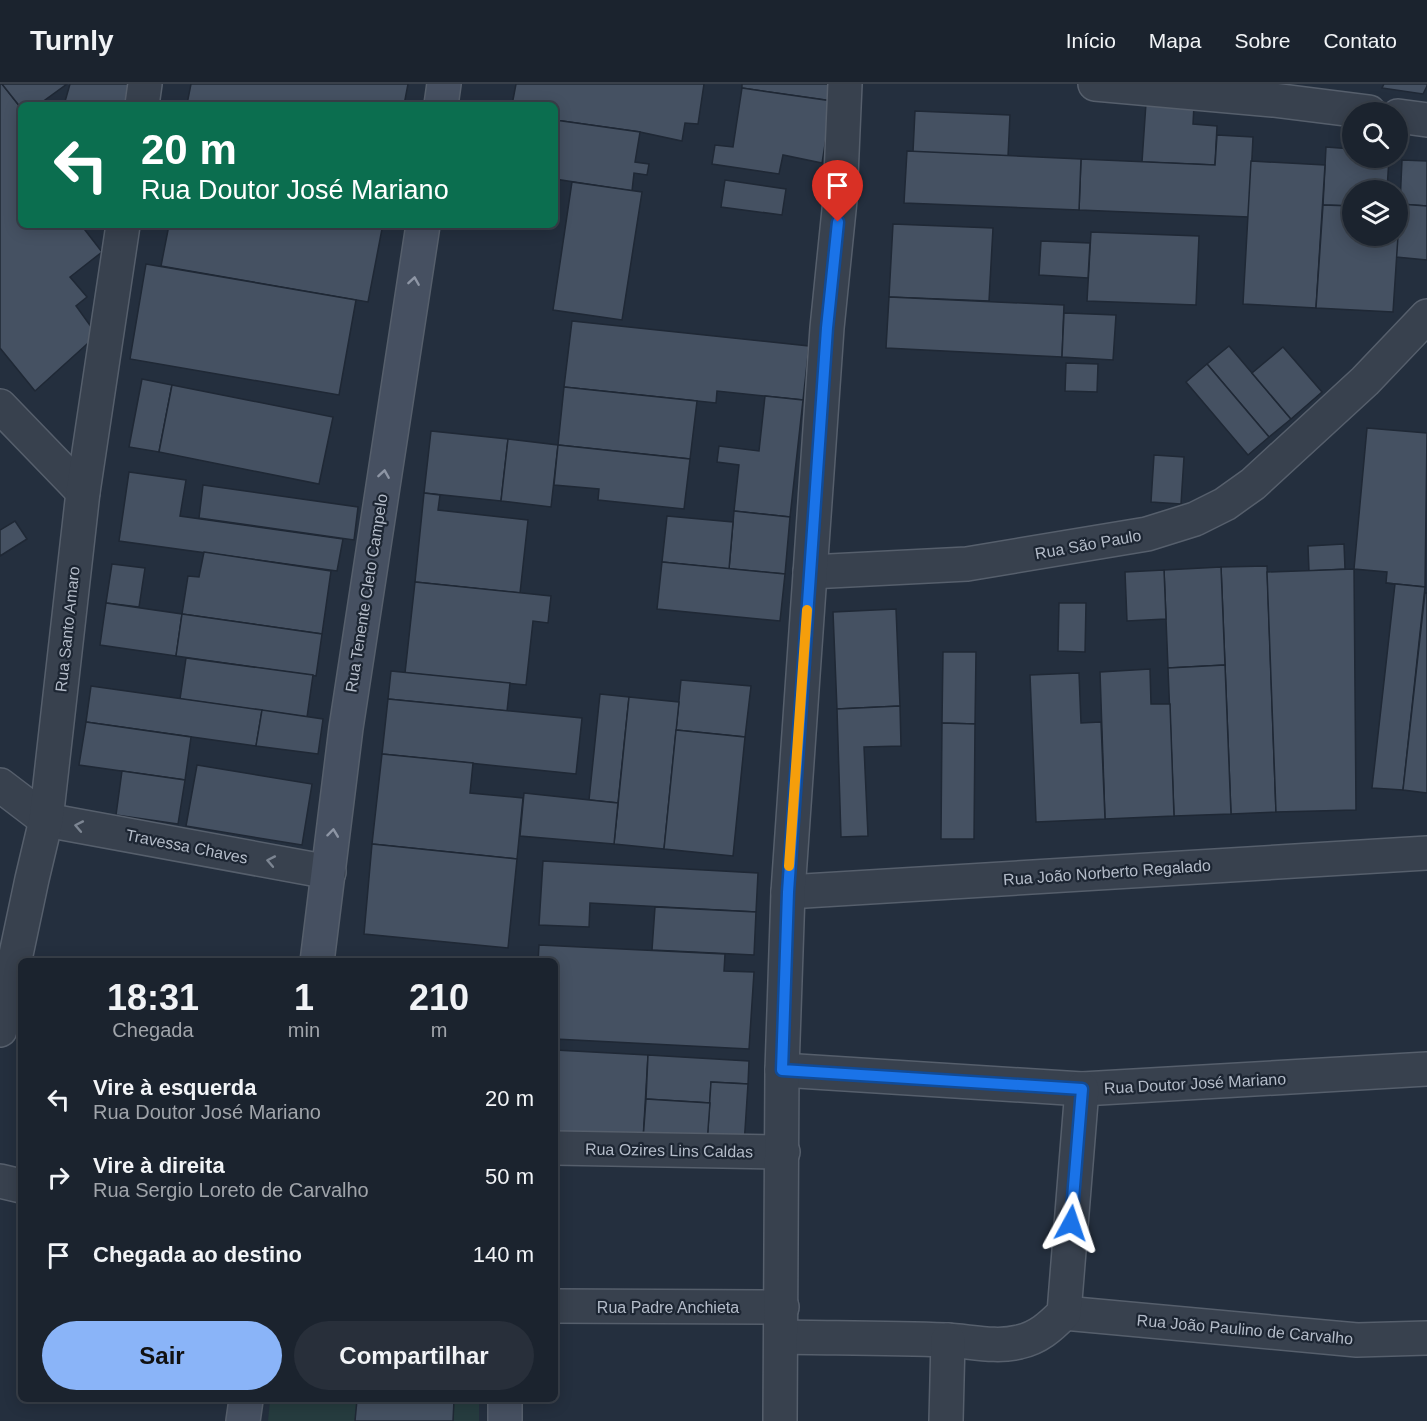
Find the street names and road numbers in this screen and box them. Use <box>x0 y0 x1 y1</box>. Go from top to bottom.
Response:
street label: Rua Tenente Cleto Campelo <box>342 493 391 694</box>
street label: Rua São Paulo <box>1034 527 1143 562</box>
street label: Rua Santo Amaro <box>52 565 83 693</box>
street label: Travessa Chaves <box>124 826 249 867</box>
street label: Rua João Norberto Regalado <box>1003 857 1212 888</box>
street label: Rua Doutor José Mariano <box>1104 1070 1287 1097</box>
street label: Rua Ozires Lins Caldas <box>585 1141 753 1160</box>
street label: Rua Padre Anchieta <box>597 1299 739 1316</box>
street label: Rua João Paulino de Carvalho <box>1136 1312 1354 1347</box>

